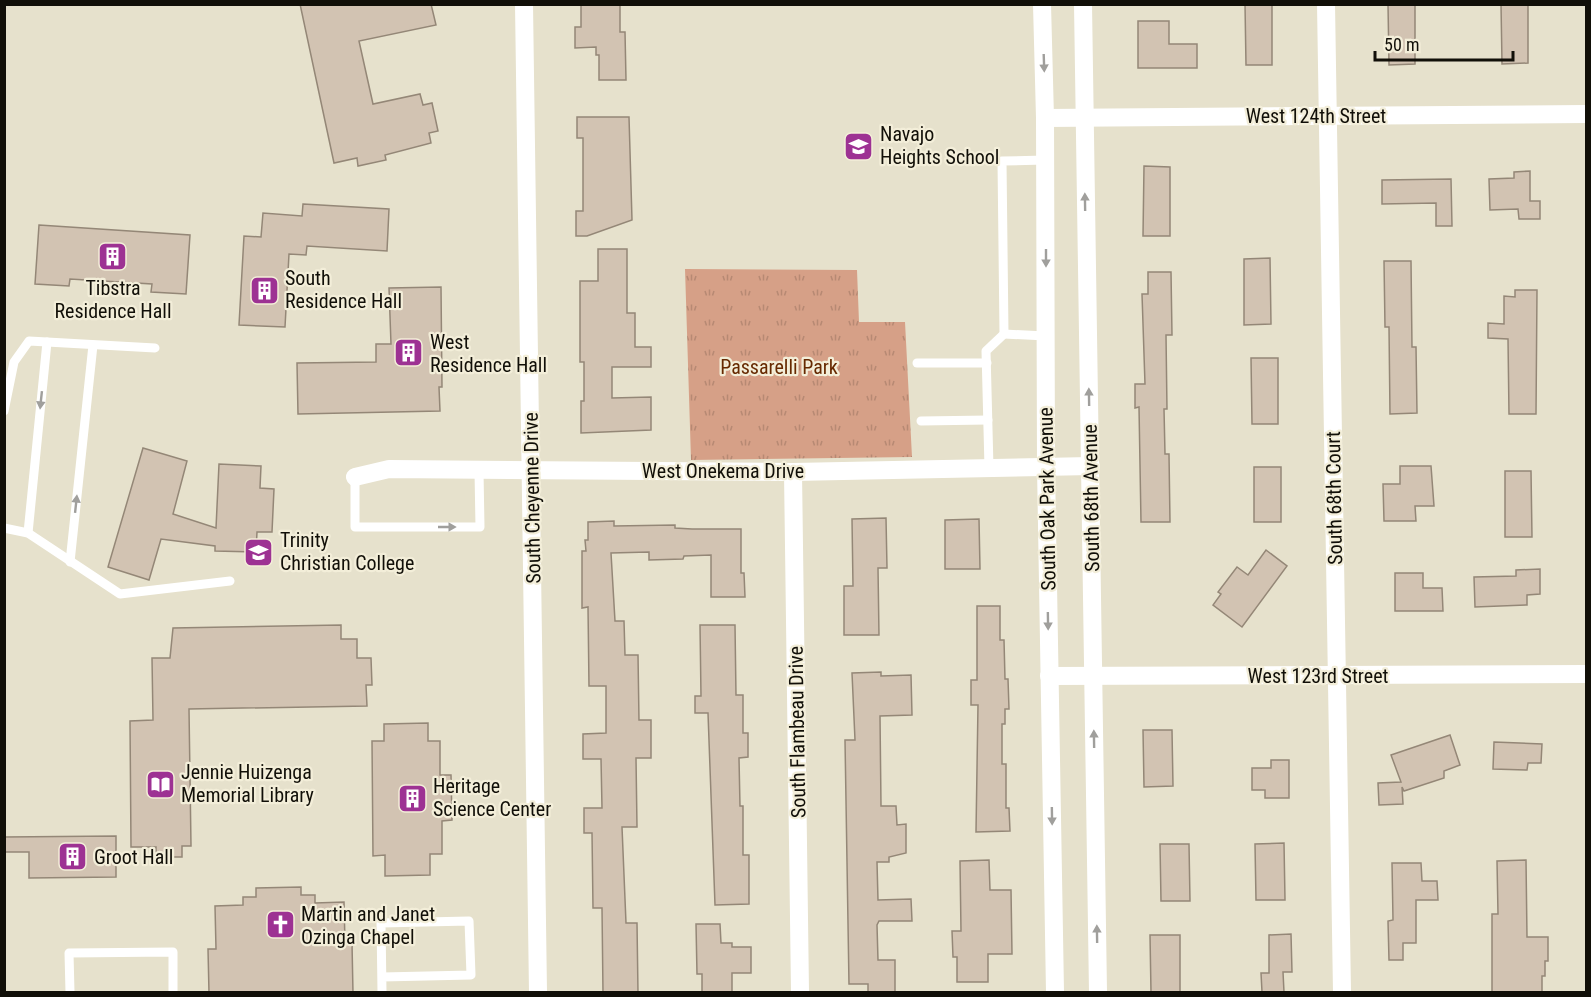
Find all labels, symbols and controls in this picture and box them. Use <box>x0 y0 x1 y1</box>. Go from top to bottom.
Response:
scale bar <box>1375 24 1513 62</box>
text: 50 m <box>1384 34 1419 55</box>
one-way arrow <box>1039 53 1048 72</box>
street label: West 124th Street <box>1246 104 1386 128</box>
place label: Navajo Heights School <box>880 122 999 169</box>
school or university icon: Navajo Heights School <box>843 130 875 162</box>
one-way arrow <box>1080 193 1090 212</box>
building icon: Tibstra Residence Hall <box>97 241 129 273</box>
one-way arrow <box>1041 248 1050 267</box>
place label: South Residence Hall <box>285 266 402 313</box>
building icon: South Residence Hall <box>248 274 280 306</box>
place label: Tibstra Residence Hall <box>54 276 172 323</box>
place label: West Residence Hall <box>430 330 547 377</box>
building icon: West Residence Hall <box>393 337 425 369</box>
park label: Passarelli Park <box>720 355 838 379</box>
one-way arrow <box>1084 388 1094 407</box>
one-way arrow <box>36 391 46 410</box>
street label: South Oak Park Avenue <box>1033 407 1061 591</box>
street label: South Cheyenne Drive <box>519 412 545 584</box>
street label: South 68th Avenue <box>1078 424 1104 572</box>
street label: South 68th Court <box>1321 431 1347 565</box>
street label: West Onekema Drive <box>642 459 804 483</box>
one-way arrow <box>71 495 81 514</box>
one-way arrow <box>437 522 456 532</box>
place label: Trinity Christian College <box>280 528 414 575</box>
school or university icon: Trinity Christian College <box>243 536 275 568</box>
one-way arrow <box>1044 611 1053 630</box>
street label: South Flambeau Drive <box>784 646 810 818</box>
street label: West 123rd Street <box>1248 664 1389 688</box>
one-way arrow <box>1090 730 1099 749</box>
place label: Jennie Huizenga Memorial Library <box>181 760 314 807</box>
library icon: Jennie Huizenga Memorial Library <box>144 768 176 800</box>
place label: Heritage Science Center <box>433 774 551 821</box>
building icon: Heritage Science Center <box>396 782 428 814</box>
one-way arrow <box>1047 806 1057 825</box>
building icon: Groot Hall <box>57 841 89 873</box>
place label: Groot Hall <box>94 845 173 869</box>
place label: Martin and Janet Ozinga Chapel <box>301 902 435 949</box>
church icon: Martin and Janet Ozinga Chapel <box>264 909 296 941</box>
one-way arrow <box>1092 925 1102 944</box>

